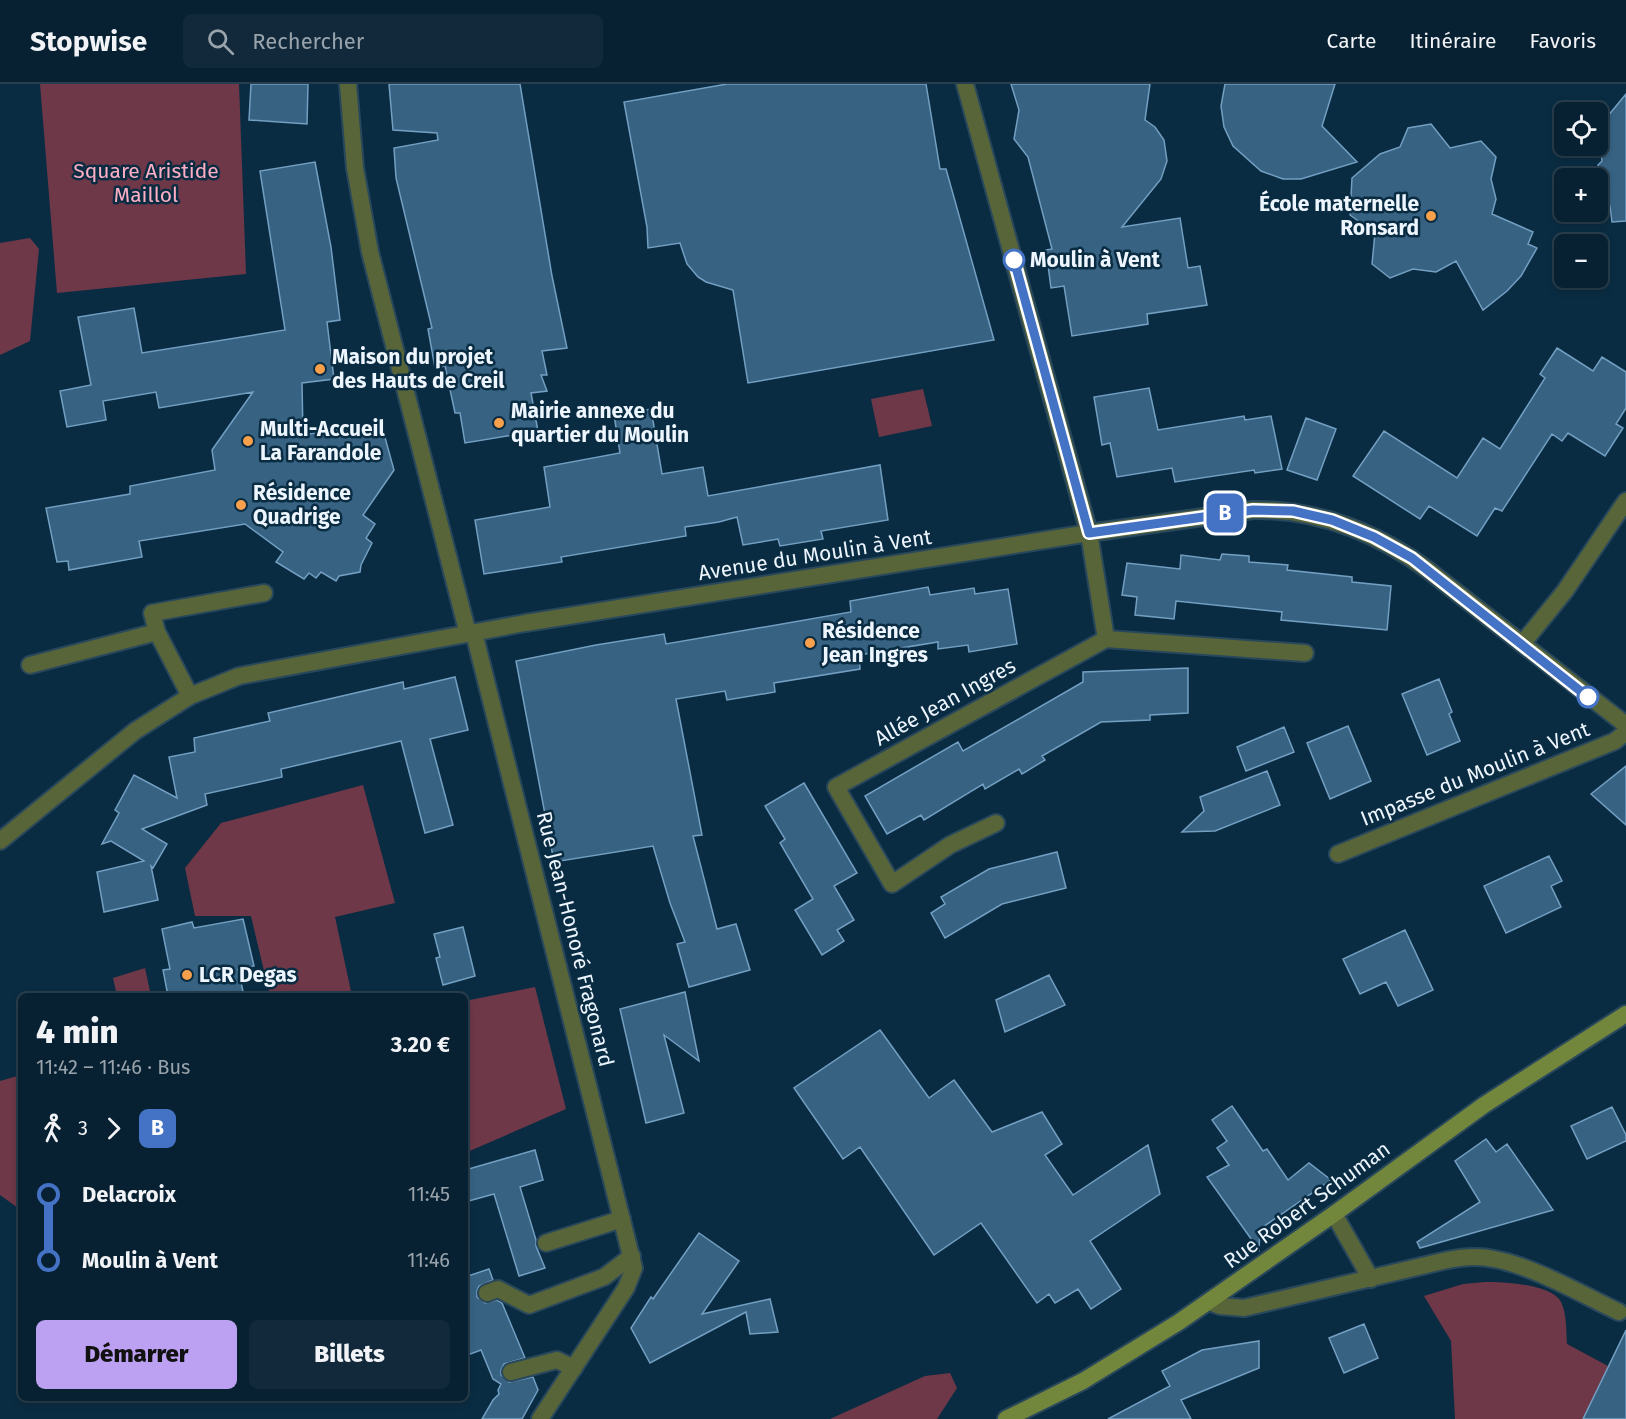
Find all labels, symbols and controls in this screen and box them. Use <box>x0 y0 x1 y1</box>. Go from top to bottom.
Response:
search box <box>183 14 603 68</box>
text: Stopwise <box>30 25 147 58</box>
icon: search <box>204 25 237 58</box>
text: Rechercher <box>252 28 364 55</box>
text: Carte <box>1327 28 1376 54</box>
text: Itinéraire <box>1409 28 1496 54</box>
text: Favoris <box>1529 28 1596 54</box>
map controls <box>1554 102 1608 288</box>
button: locate <box>1554 102 1608 156</box>
park label: Square Aristide Maillol <box>73 158 219 208</box>
button: + <box>1554 168 1608 222</box>
place label: École maternelle Ronsard <box>1259 190 1419 241</box>
marker: École maternelle Ronsard <box>1424 209 1438 223</box>
button: − <box>1554 234 1608 288</box>
place label: Moulin à Vent <box>1030 247 1161 273</box>
marker: Moulin à Vent <box>1003 249 1025 271</box>
place label: Maison du projet des Hauts de Creil <box>332 344 505 394</box>
marker: Maison du projet des Hauts de Creil <box>313 362 327 376</box>
place label: Mairie annexe du quartier du Moulin <box>511 398 689 448</box>
place label: Multi-Accueil La Farandole <box>260 416 386 466</box>
marker: Mairie annexe du quartier du Moulin <box>492 416 506 430</box>
marker: Multi-Accueil La Farandole <box>241 434 255 448</box>
place label: Résidence Quadrige <box>253 480 351 530</box>
line badge: B <box>1206 494 1244 532</box>
marker: Résidence Quadrige <box>234 498 248 512</box>
text: B <box>1219 500 1231 526</box>
street label: Avenue du Moulin à Vent <box>696 524 934 586</box>
place label: Résidence Jean Ingres <box>821 618 928 668</box>
marker: Résidence Jean Ingres <box>803 636 817 650</box>
street label: Allée Jean Ingres <box>870 652 1020 752</box>
unlabelled marker <box>1577 686 1599 708</box>
street label: Impasse du Moulin à Vent <box>1357 716 1594 832</box>
street label: Rue Jean-Honoré Fragonard <box>531 809 619 1069</box>
place label: LCR Degas <box>199 962 297 988</box>
marker: LCR Degas <box>180 968 194 982</box>
text: 4 min <box>36 1012 119 1052</box>
text: 3.20 € <box>391 1031 450 1058</box>
text: 11:42 – 11:46 · Bus <box>36 1055 190 1079</box>
icon: walk <box>36 1112 69 1145</box>
icon: forward <box>97 1112 130 1145</box>
text: B <box>151 1115 164 1141</box>
text: 3 <box>78 1116 88 1140</box>
street label: Rue Robert Schuman <box>1219 1136 1395 1274</box>
text: Delacroix <box>82 1181 176 1208</box>
text: 11:45 <box>408 1182 450 1206</box>
text: Moulin à Vent <box>82 1247 218 1274</box>
text: 11:46 <box>407 1248 450 1272</box>
button: Démarrer <box>36 1320 237 1389</box>
button: Billets <box>249 1320 450 1389</box>

